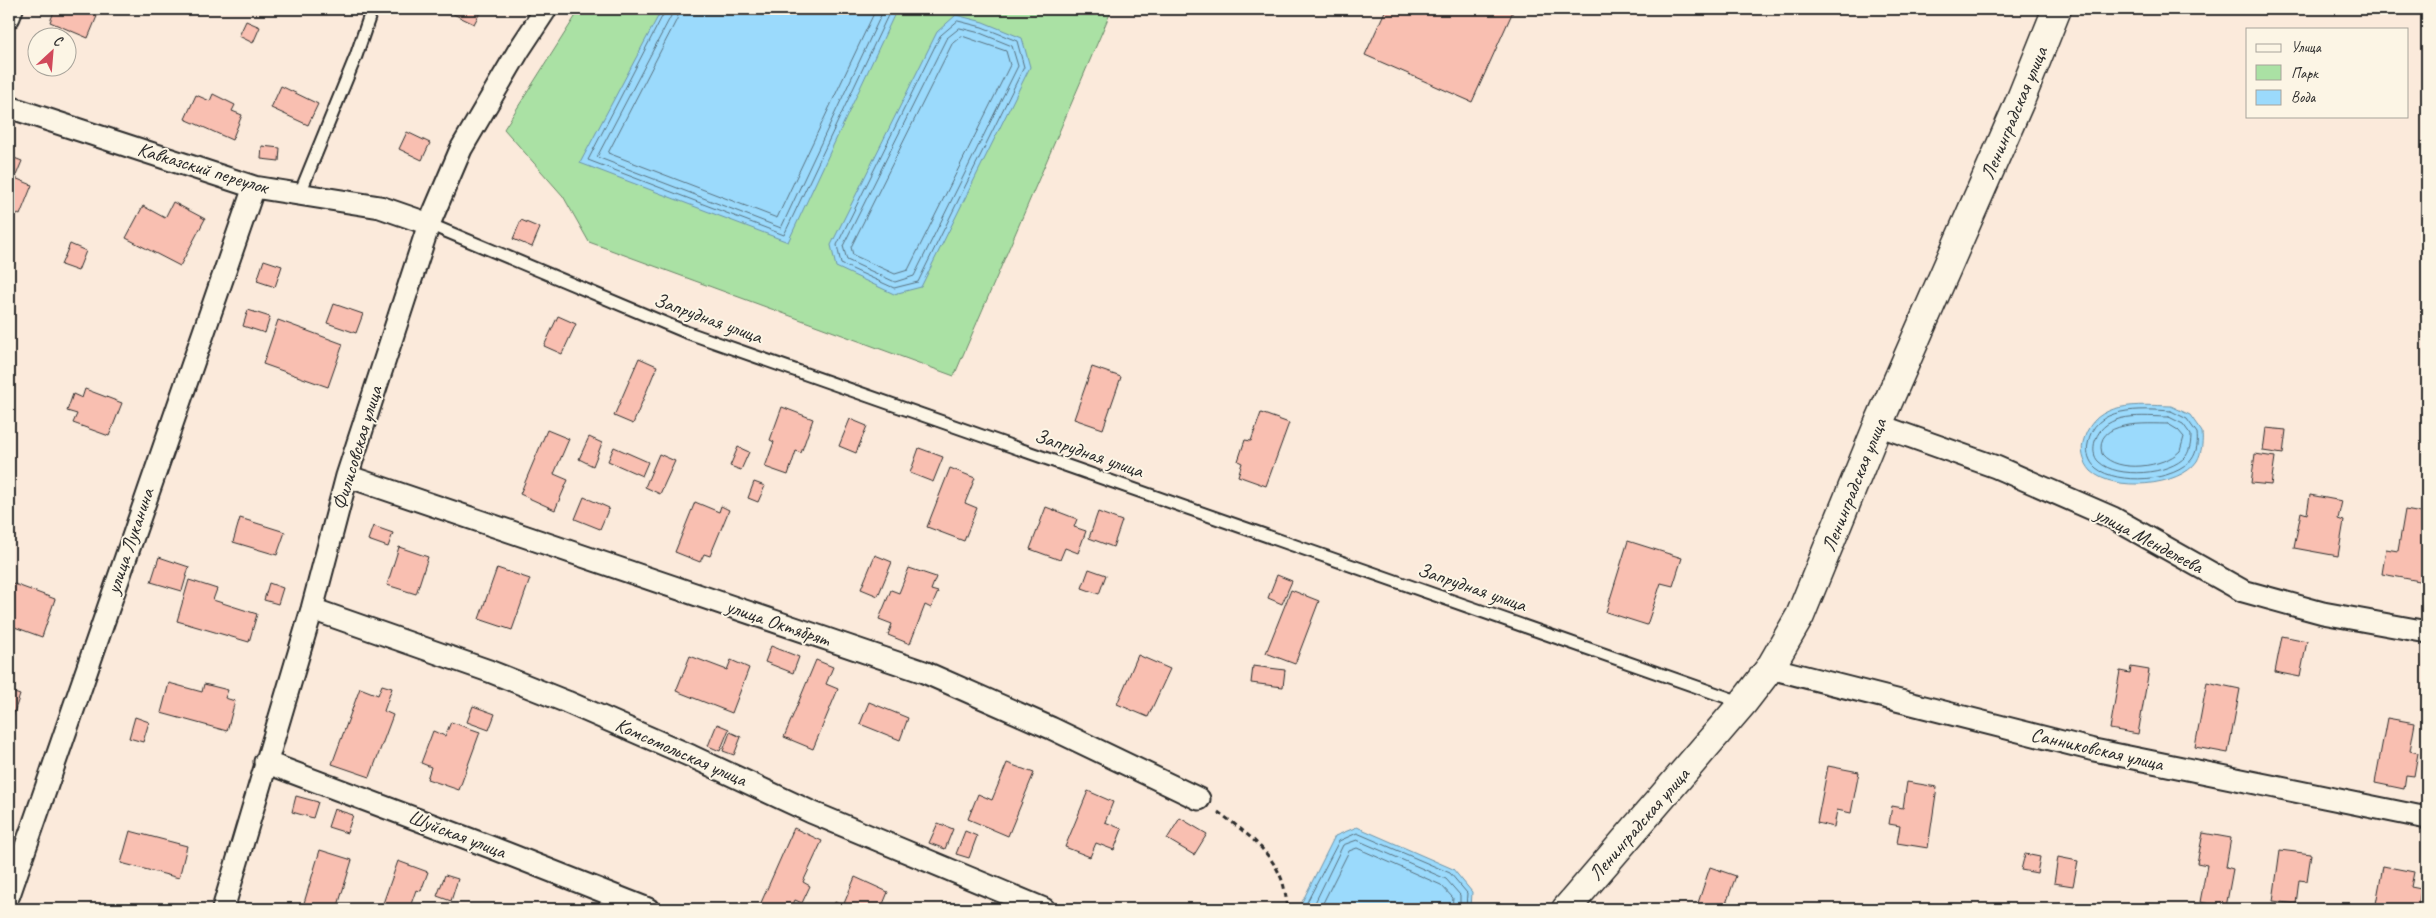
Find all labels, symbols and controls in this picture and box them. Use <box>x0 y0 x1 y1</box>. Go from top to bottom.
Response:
north arrow <box>28 28 78 78</box>
legend <box>2246 28 2408 118</box>
text: С <box>51 32 66 51</box>
text: Улица <box>2291 38 2322 57</box>
street label: Ленинградская улица <box>1975 41 2054 183</box>
text: Парк <box>2291 64 2319 83</box>
text: Вода <box>2291 88 2316 107</box>
street label: Кавказский переулок <box>135 136 273 200</box>
street label: Запрудная улица <box>650 287 767 350</box>
street label: Филисовская улица <box>326 381 388 513</box>
street label: Ленинградская улица <box>1816 413 1893 555</box>
street label: Запрудная улица <box>1031 423 1148 484</box>
street label: улица Луканина <box>100 484 160 598</box>
street label: улица Менделеева <box>2090 501 2209 580</box>
street label: Запрудная улица <box>1414 557 1531 618</box>
street label: улица Октябрят <box>722 593 835 653</box>
street label: Комсомольская улица <box>612 712 752 793</box>
street label: Санниковская улица <box>2028 722 2168 777</box>
street label: Ленинградская улица <box>1583 761 1696 886</box>
street label: Шуйская улица <box>405 804 511 865</box>

